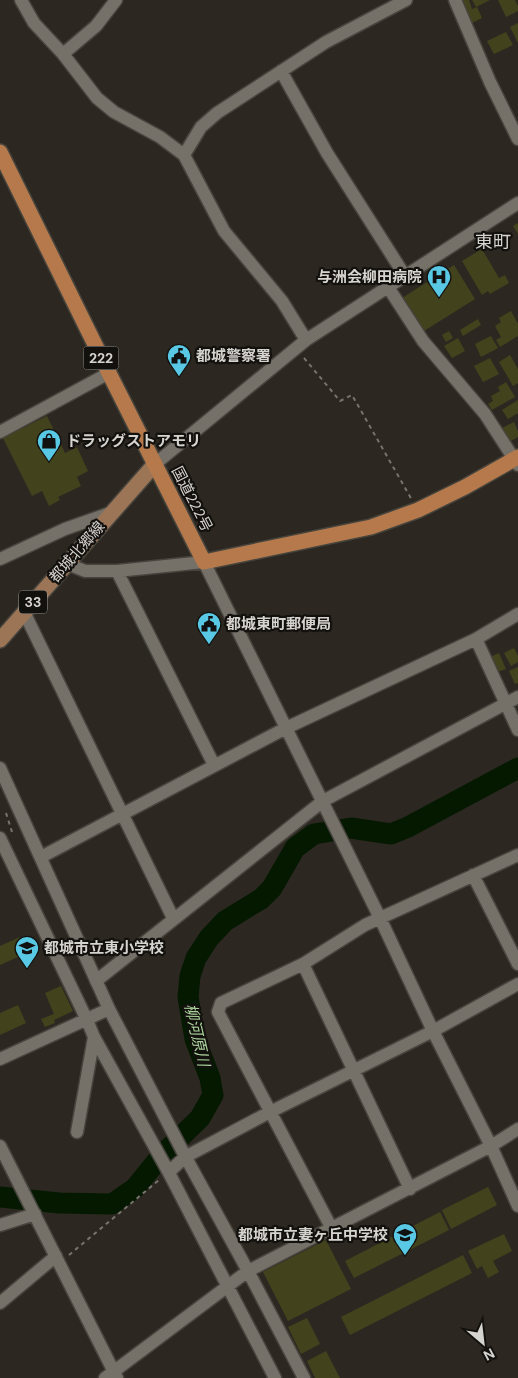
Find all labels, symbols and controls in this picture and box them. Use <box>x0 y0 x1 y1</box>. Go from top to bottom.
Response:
district label: 東町 <box>475 230 511 254</box>
hospital icon: 与洲会柳田病院 <box>426 264 452 298</box>
place label: 与洲会柳田病院 <box>317 267 422 287</box>
public building icon: 都城警察署 <box>166 343 192 377</box>
road number: 222 <box>84 346 118 369</box>
place label: 都城警察署 <box>196 346 271 366</box>
shop icon: ドラッグストアモリ <box>36 428 62 462</box>
place label: ドラッグストアモリ <box>66 431 201 451</box>
street label: 国道222号 <box>167 463 217 535</box>
street label: 都城北郷線 <box>45 517 109 587</box>
road number: 33 <box>19 590 47 614</box>
public building icon: 都城東町郵便局 <box>196 611 222 645</box>
place label: 都城東町郵便局 <box>226 614 331 634</box>
school or university icon: 都城市立東小学校 <box>14 935 40 969</box>
place label: 都城市立東小学校 <box>44 938 164 958</box>
water label: 柳河原川 <box>180 1001 215 1070</box>
school or university icon: 都城市立妻ヶ丘中学校 <box>392 1222 418 1256</box>
place label: 都城市立妻ヶ丘中学校 <box>238 1225 388 1245</box>
north arrow <box>458 1318 508 1368</box>
text: N <box>480 1344 498 1365</box>

